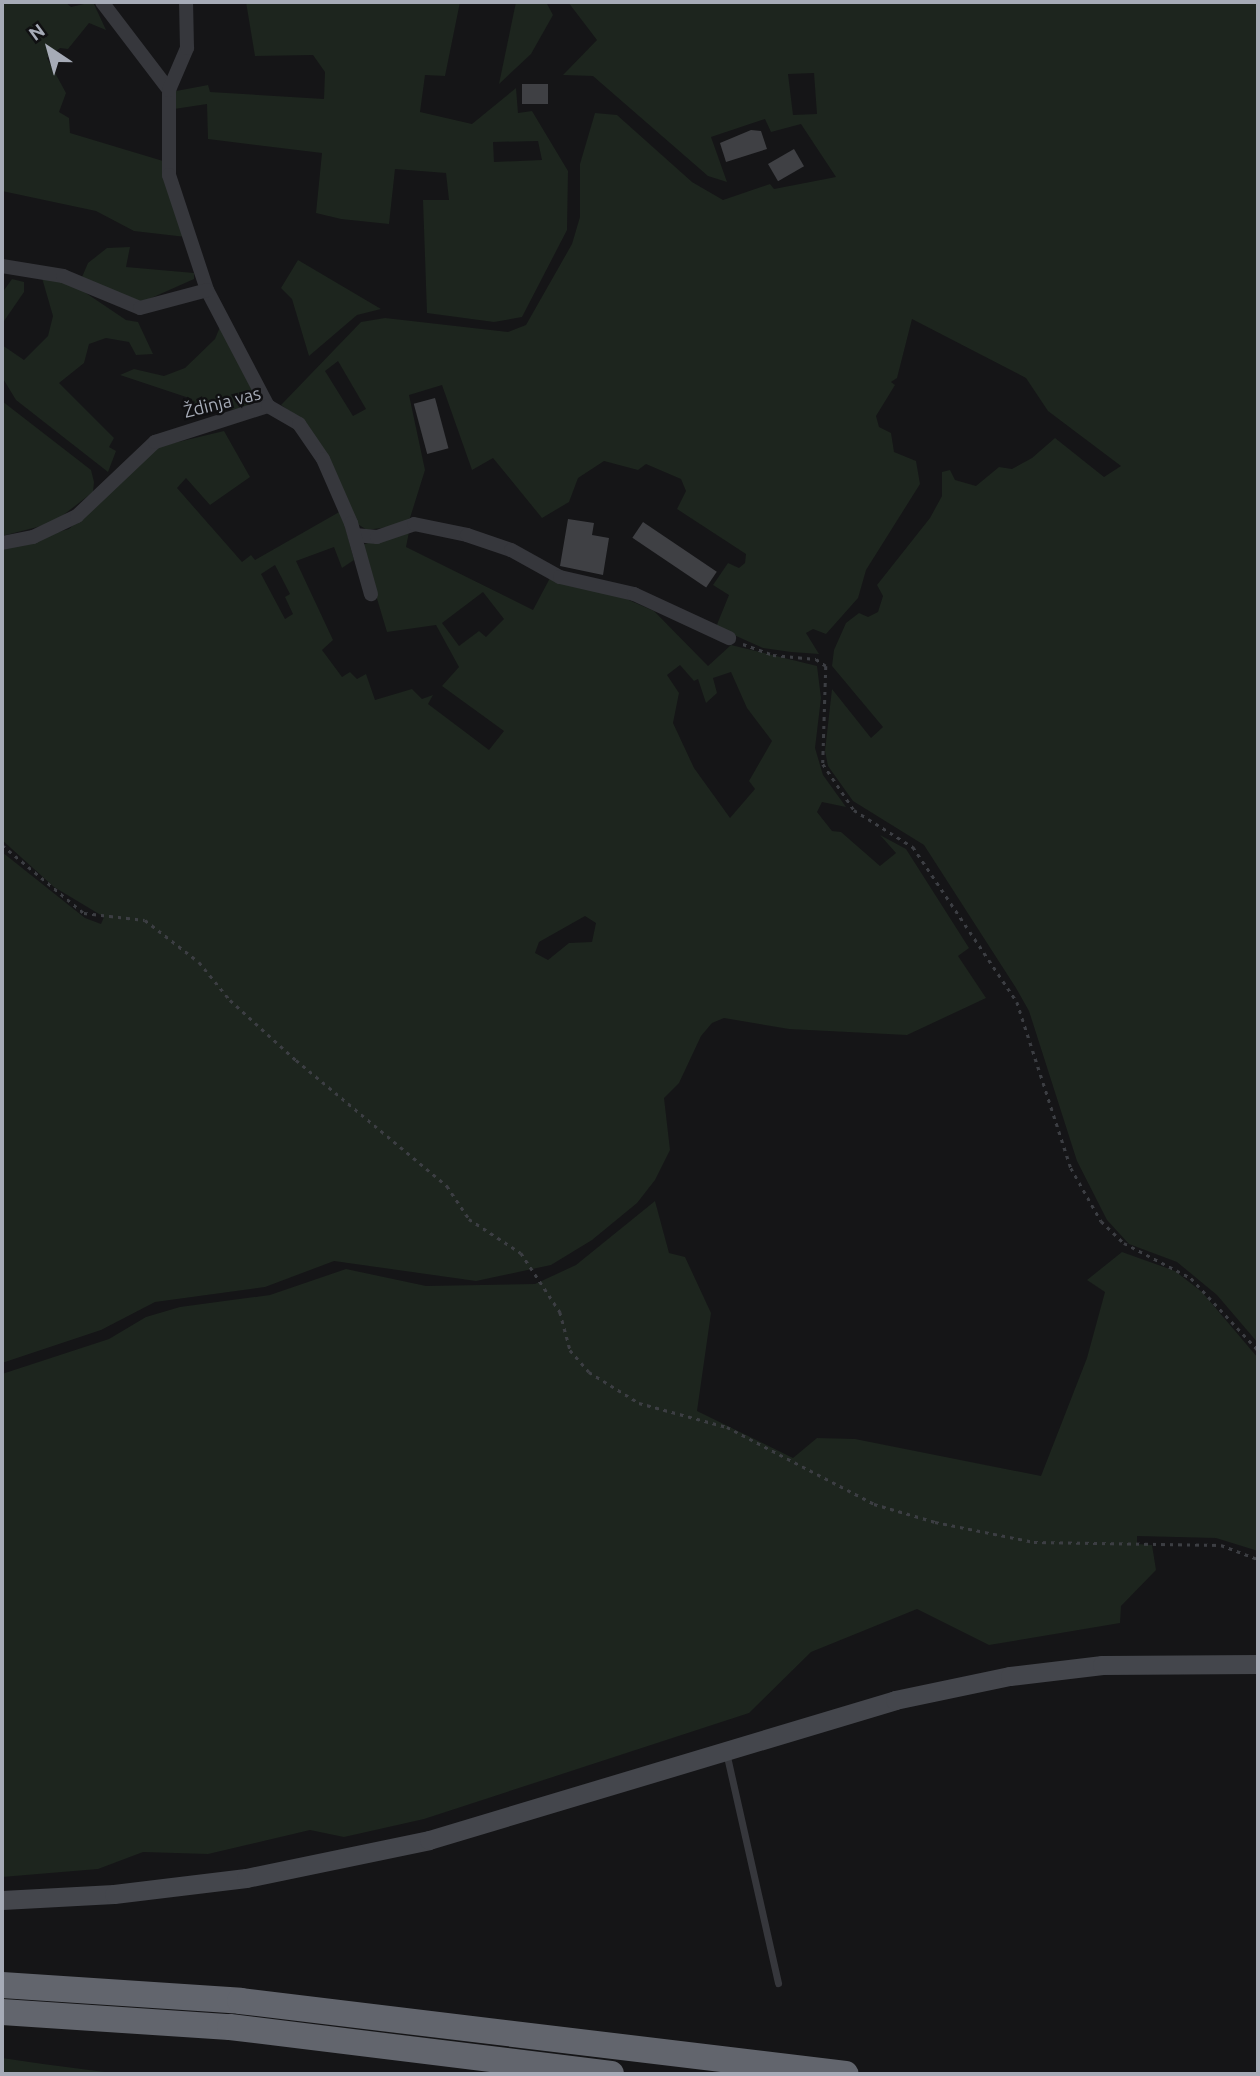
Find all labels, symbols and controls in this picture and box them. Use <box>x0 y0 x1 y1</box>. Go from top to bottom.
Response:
north arrow <box>14 14 84 84</box>
text: N <box>24 19 49 45</box>
street label: Ždinja vas <box>181 382 263 422</box>

